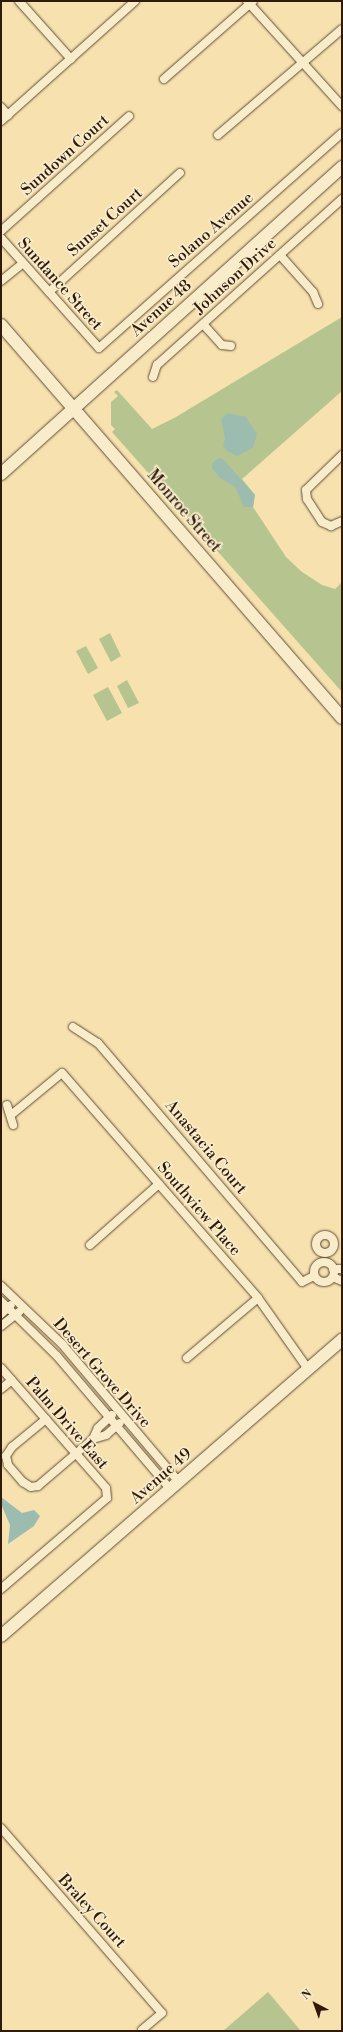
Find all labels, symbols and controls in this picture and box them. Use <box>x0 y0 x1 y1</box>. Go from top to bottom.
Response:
street label: Sundown Court <box>17 111 113 199</box>
street label: Sunset Court <box>64 183 146 261</box>
street label: Solano Avenue <box>165 188 257 272</box>
street label: Sundance Street <box>14 234 106 334</box>
street label: Johnson Drive <box>190 234 280 318</box>
street label: Avenue 48 <box>127 276 195 340</box>
street label: Monroe Street <box>143 466 225 556</box>
street label: Anastacia Court <box>161 1096 251 1198</box>
street label: Southview Place <box>153 1158 245 1260</box>
street label: Desert Grove Drive <box>49 1314 155 1432</box>
street label: Palm Drive East <box>22 1373 112 1473</box>
street label: Avenue 49 <box>126 1444 196 1508</box>
street label: Braley Court <box>54 1870 130 1952</box>
north arrow <box>295 1984 335 2024</box>
text: N <box>299 1987 315 2003</box>

